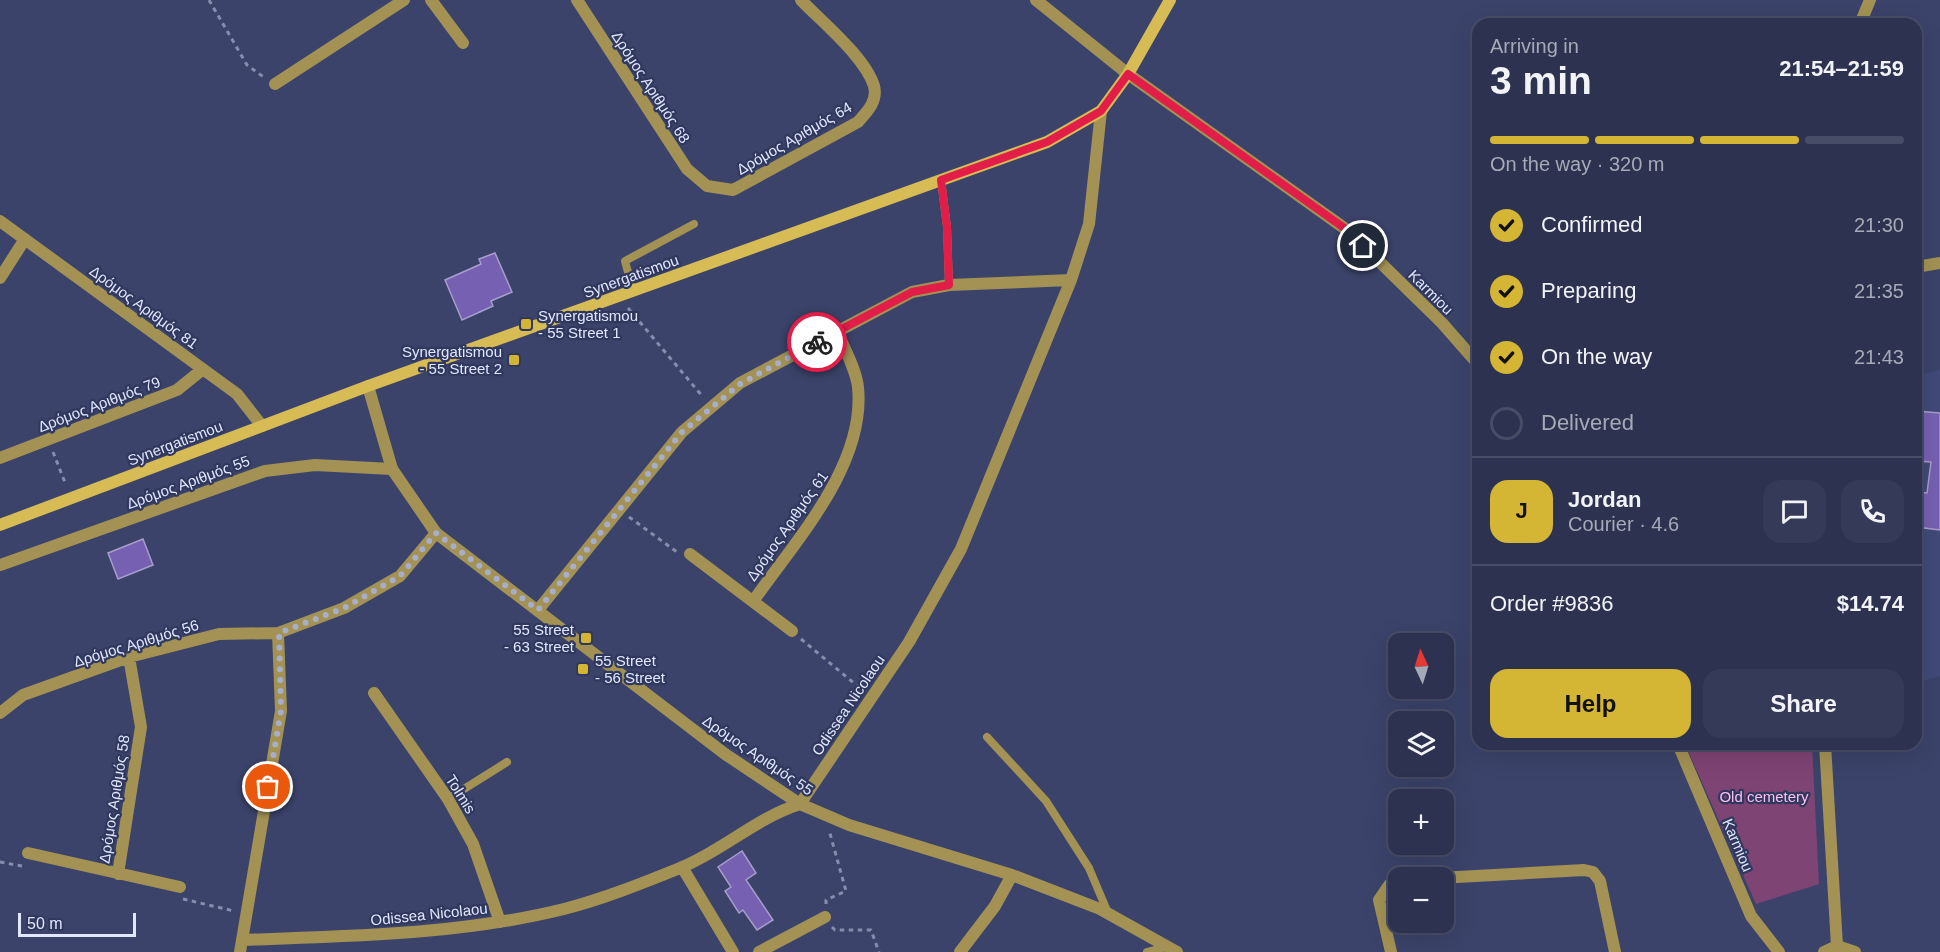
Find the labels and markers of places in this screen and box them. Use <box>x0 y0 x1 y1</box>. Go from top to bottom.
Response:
pin <box>1337 220 1388 271</box>
place label: Synergatismou - 55 Street 1 <box>538 307 638 341</box>
marker: Synergatismou - 55 Street 1 <box>519 317 533 331</box>
place label: Synergatismou - 55 Street 2 <box>402 343 502 377</box>
marker: Synergatismou - 55 Street 2 <box>507 353 521 367</box>
place label: 55 Street - 63 Street <box>504 621 575 655</box>
marker: 55 Street - 63 Street <box>579 631 593 645</box>
place label: 55 Street - 56 Street <box>595 652 666 686</box>
marker: 55 Street - 56 Street <box>576 662 590 676</box>
pin <box>242 761 293 812</box>

